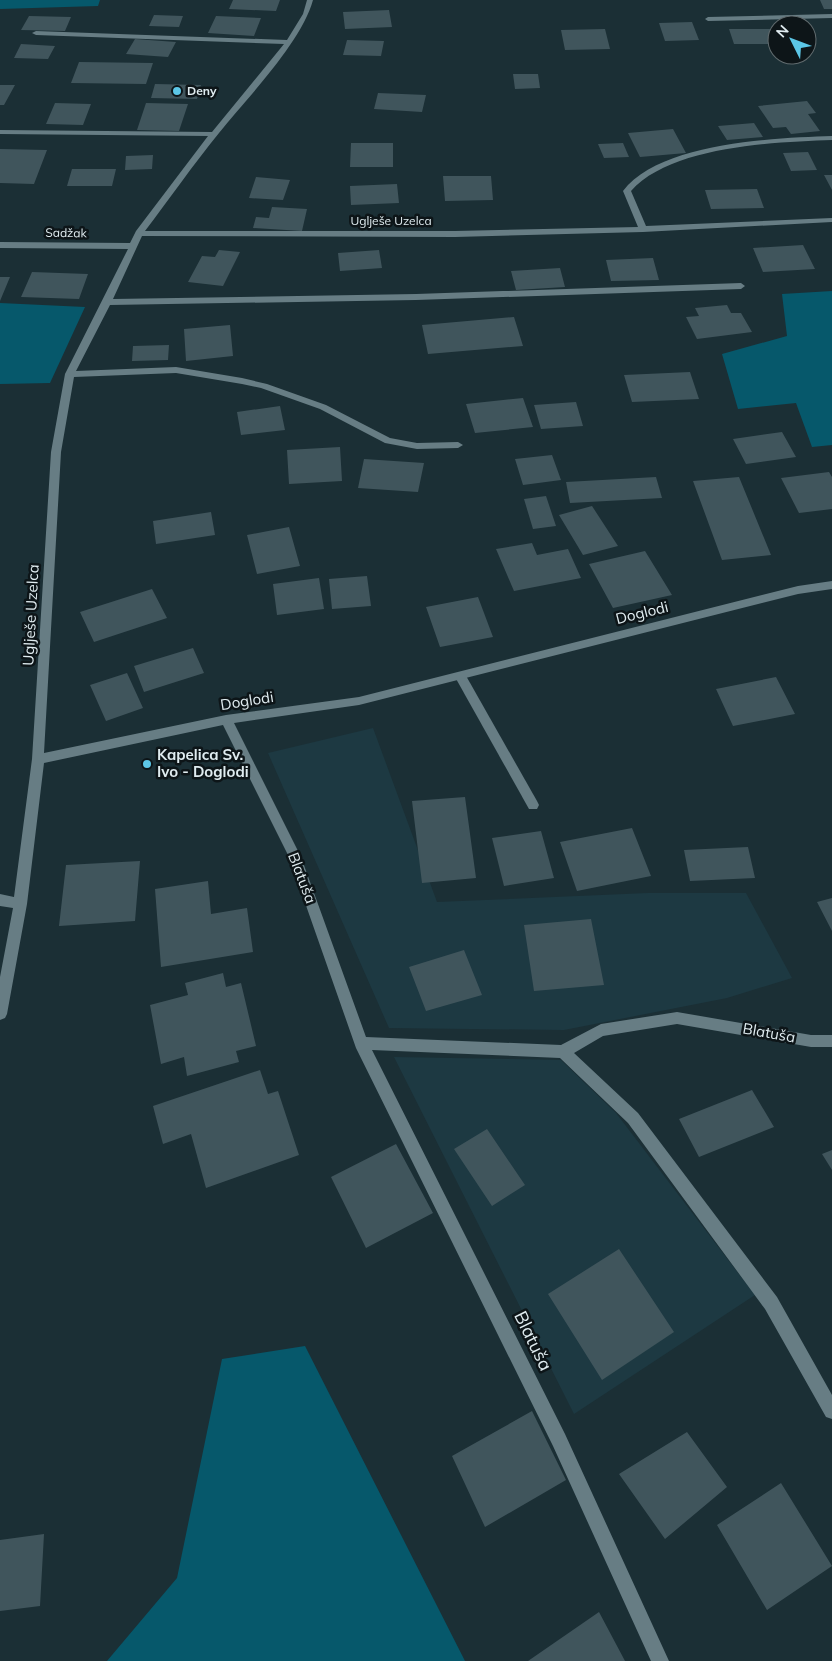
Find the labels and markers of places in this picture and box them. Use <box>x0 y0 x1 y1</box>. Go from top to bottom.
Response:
place label: Deny <box>187 83 217 98</box>
marker: Deny <box>171 85 183 97</box>
place label: Kapelica Sv. Ivo - Doglodi <box>157 745 249 781</box>
marker: Kapelica Sv. Ivo - Doglodi <box>141 758 153 770</box>

